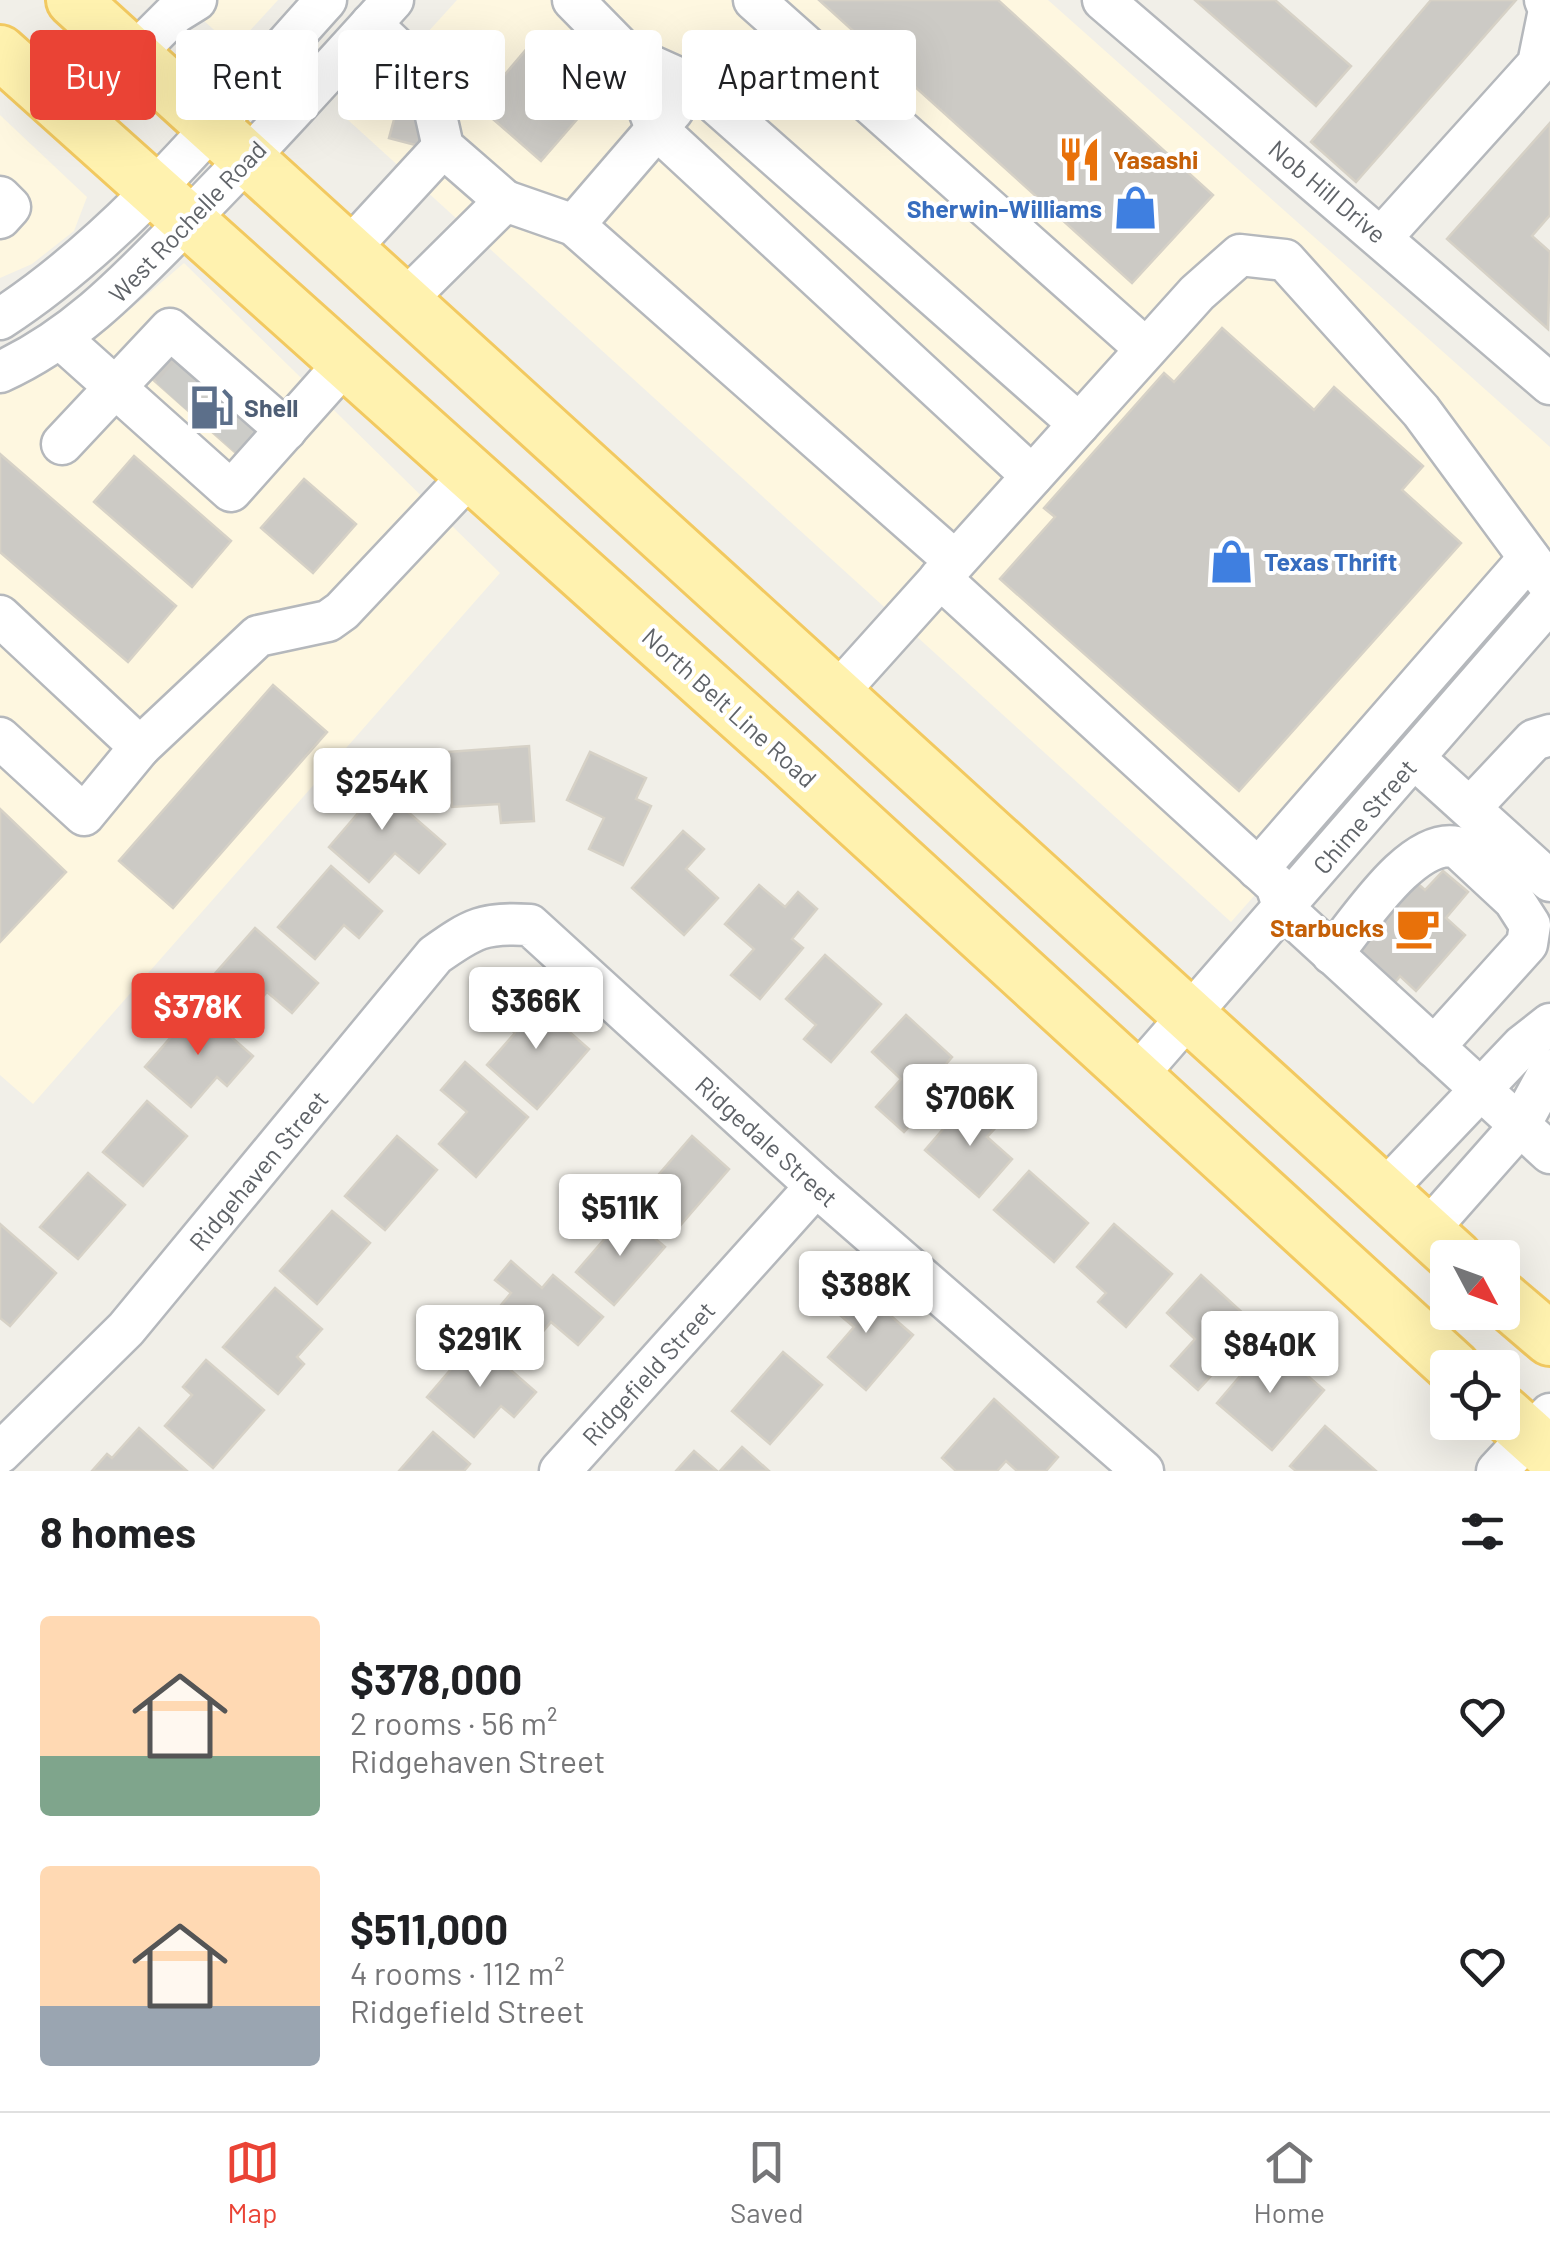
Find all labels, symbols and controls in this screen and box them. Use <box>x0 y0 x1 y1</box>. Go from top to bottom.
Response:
chip: Buy <box>30 30 156 120</box>
chip: Rent <box>176 30 318 120</box>
chip: Filters <box>338 30 505 120</box>
chip: New <box>525 30 662 120</box>
chip: Apartment <box>682 30 916 120</box>
street label: Nob Hill Drive <box>1263 133 1393 249</box>
street label: West Rochelle Road <box>102 134 272 308</box>
restaurant icon: Yasashi <box>1056 135 1104 183</box>
place label: Yasashi <box>1113 144 1198 174</box>
shop icon: Sherwin-Williams <box>1111 184 1159 232</box>
place label: Sherwin-Williams <box>907 193 1102 223</box>
fuel station icon: Shell <box>187 383 235 431</box>
place label: Shell <box>244 392 298 422</box>
shop icon: Texas Thrift <box>1207 537 1255 585</box>
place label: Texas Thrift <box>1264 546 1397 576</box>
street label: North Belt Line Road <box>637 621 823 793</box>
pin: $254K <box>312 748 452 833</box>
street label: Chime Street <box>1306 753 1422 879</box>
text: $254K <box>336 761 428 799</box>
cafe icon: Starbucks <box>1393 903 1441 951</box>
place label: Starbucks <box>1270 912 1384 942</box>
pin: $366K <box>466 967 606 1052</box>
pin: $378K <box>128 973 268 1058</box>
text: $366K <box>491 980 581 1018</box>
text: $378K <box>154 986 242 1024</box>
pin: $706K <box>900 1064 1040 1149</box>
street label: Ridgedale Street <box>690 1069 844 1213</box>
text: $706K <box>925 1077 1015 1115</box>
street label: Ridgehaven Street <box>182 1084 334 1256</box>
pin: $511K <box>550 1174 690 1259</box>
text: $511K <box>581 1187 659 1225</box>
north arrow <box>1430 1240 1520 1330</box>
map controls <box>1430 1240 1520 1440</box>
pin: $388K <box>796 1251 936 1336</box>
text: $388K <box>821 1264 911 1302</box>
street label: Ridgefield Street <box>576 1295 720 1451</box>
pin: $291K <box>410 1305 550 1390</box>
pin: $840K <box>1200 1311 1340 1396</box>
text: $291K <box>438 1318 522 1356</box>
text: $840K <box>1223 1324 1317 1362</box>
button: locate <box>1430 1350 1520 1440</box>
icon: filters <box>1455 1504 1510 1559</box>
text: 8 homes <box>40 1506 196 1556</box>
text: $378,000 <box>350 1653 522 1703</box>
icon: home <box>120 1656 240 1776</box>
icon: heart <box>1455 1689 1510 1744</box>
text: 2 rooms · 56 m² <box>350 1703 558 1741</box>
text: Ridgehaven Street <box>350 1741 606 1779</box>
text: $511,000 <box>350 1903 508 1953</box>
icon: home <box>120 1906 240 2026</box>
icon: heart <box>1455 1939 1510 1994</box>
text: 4 rooms · 112 m² <box>350 1953 565 1991</box>
text: Ridgefield Street <box>350 1991 585 2029</box>
tab: Map <box>225 2135 280 2229</box>
tab: Saved <box>730 2135 804 2229</box>
tab: Home <box>1254 2135 1325 2229</box>

